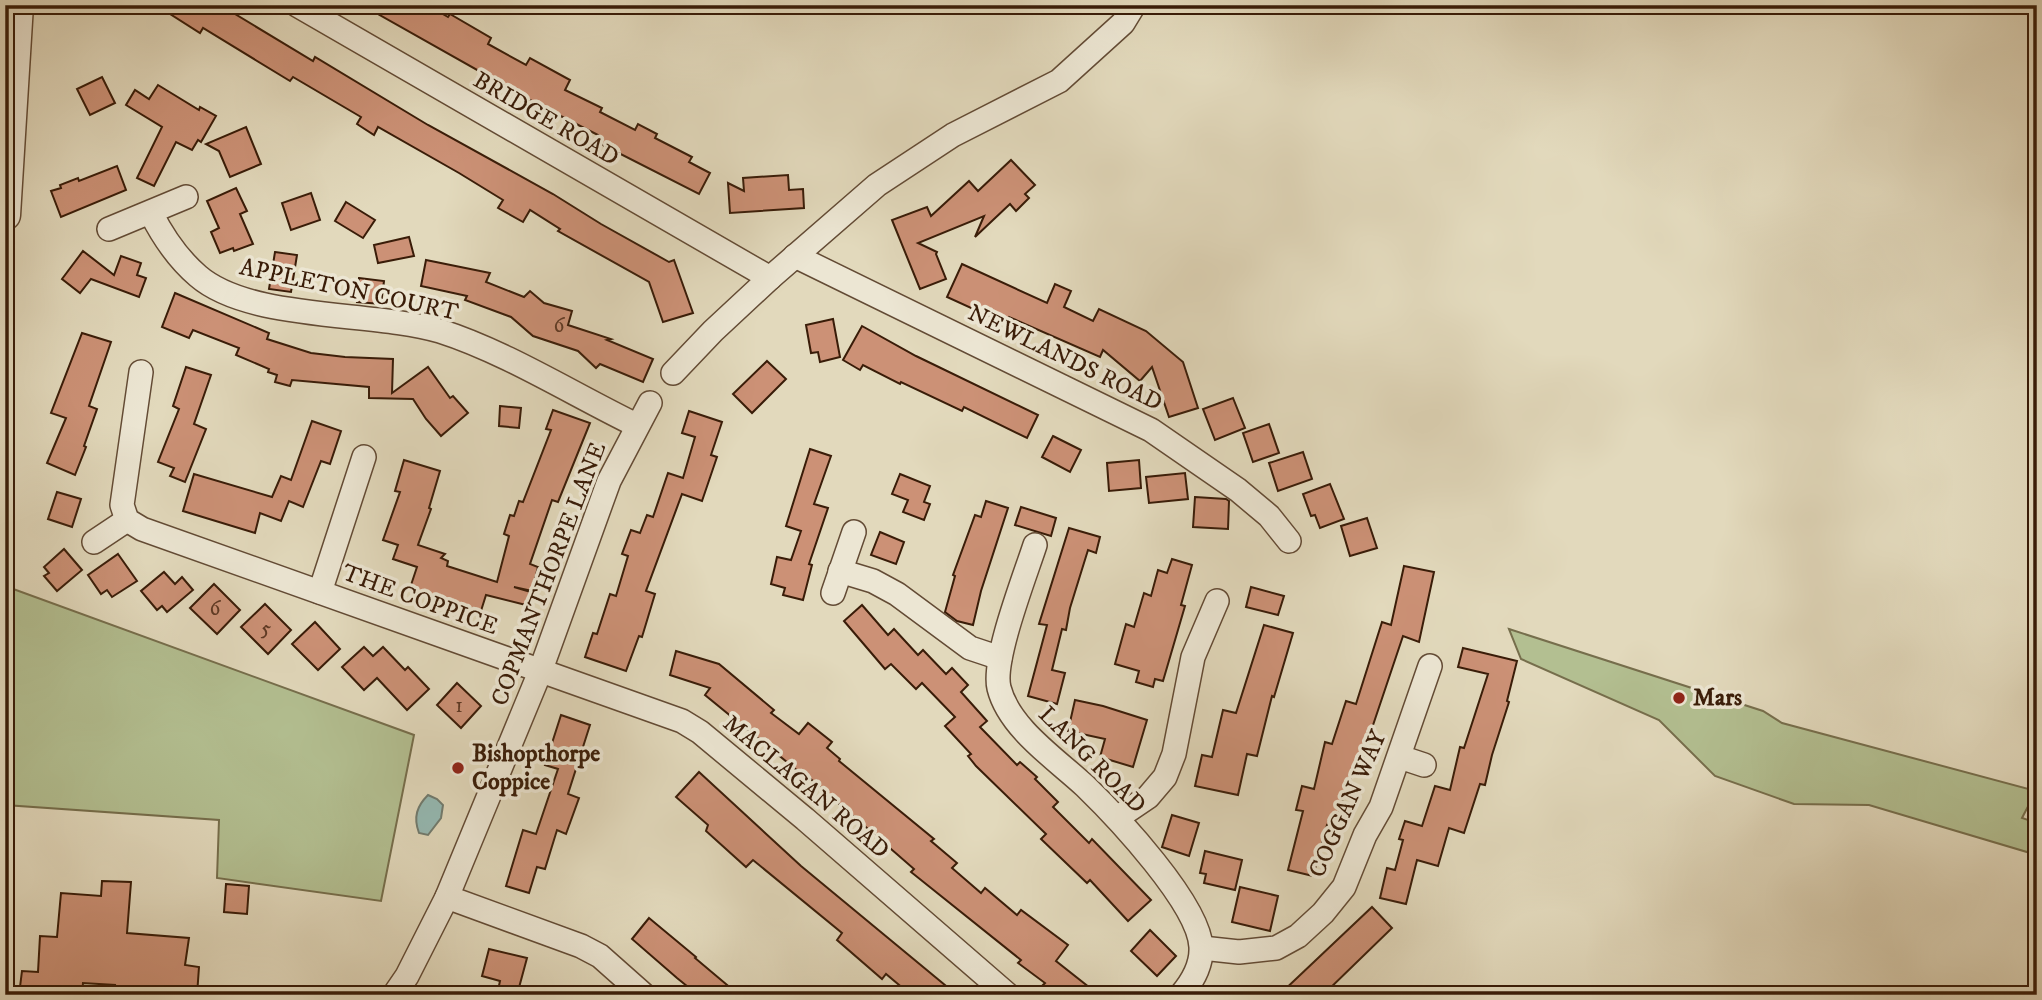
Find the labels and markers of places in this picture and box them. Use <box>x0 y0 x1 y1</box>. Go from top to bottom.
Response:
place label: Mars <box>1693 683 1742 713</box>
marker: Mars <box>1671 690 1687 706</box>
place label: Bishopthorpe Coppice <box>472 739 600 797</box>
marker: Bishopthorpe Coppice <box>450 760 466 776</box>

